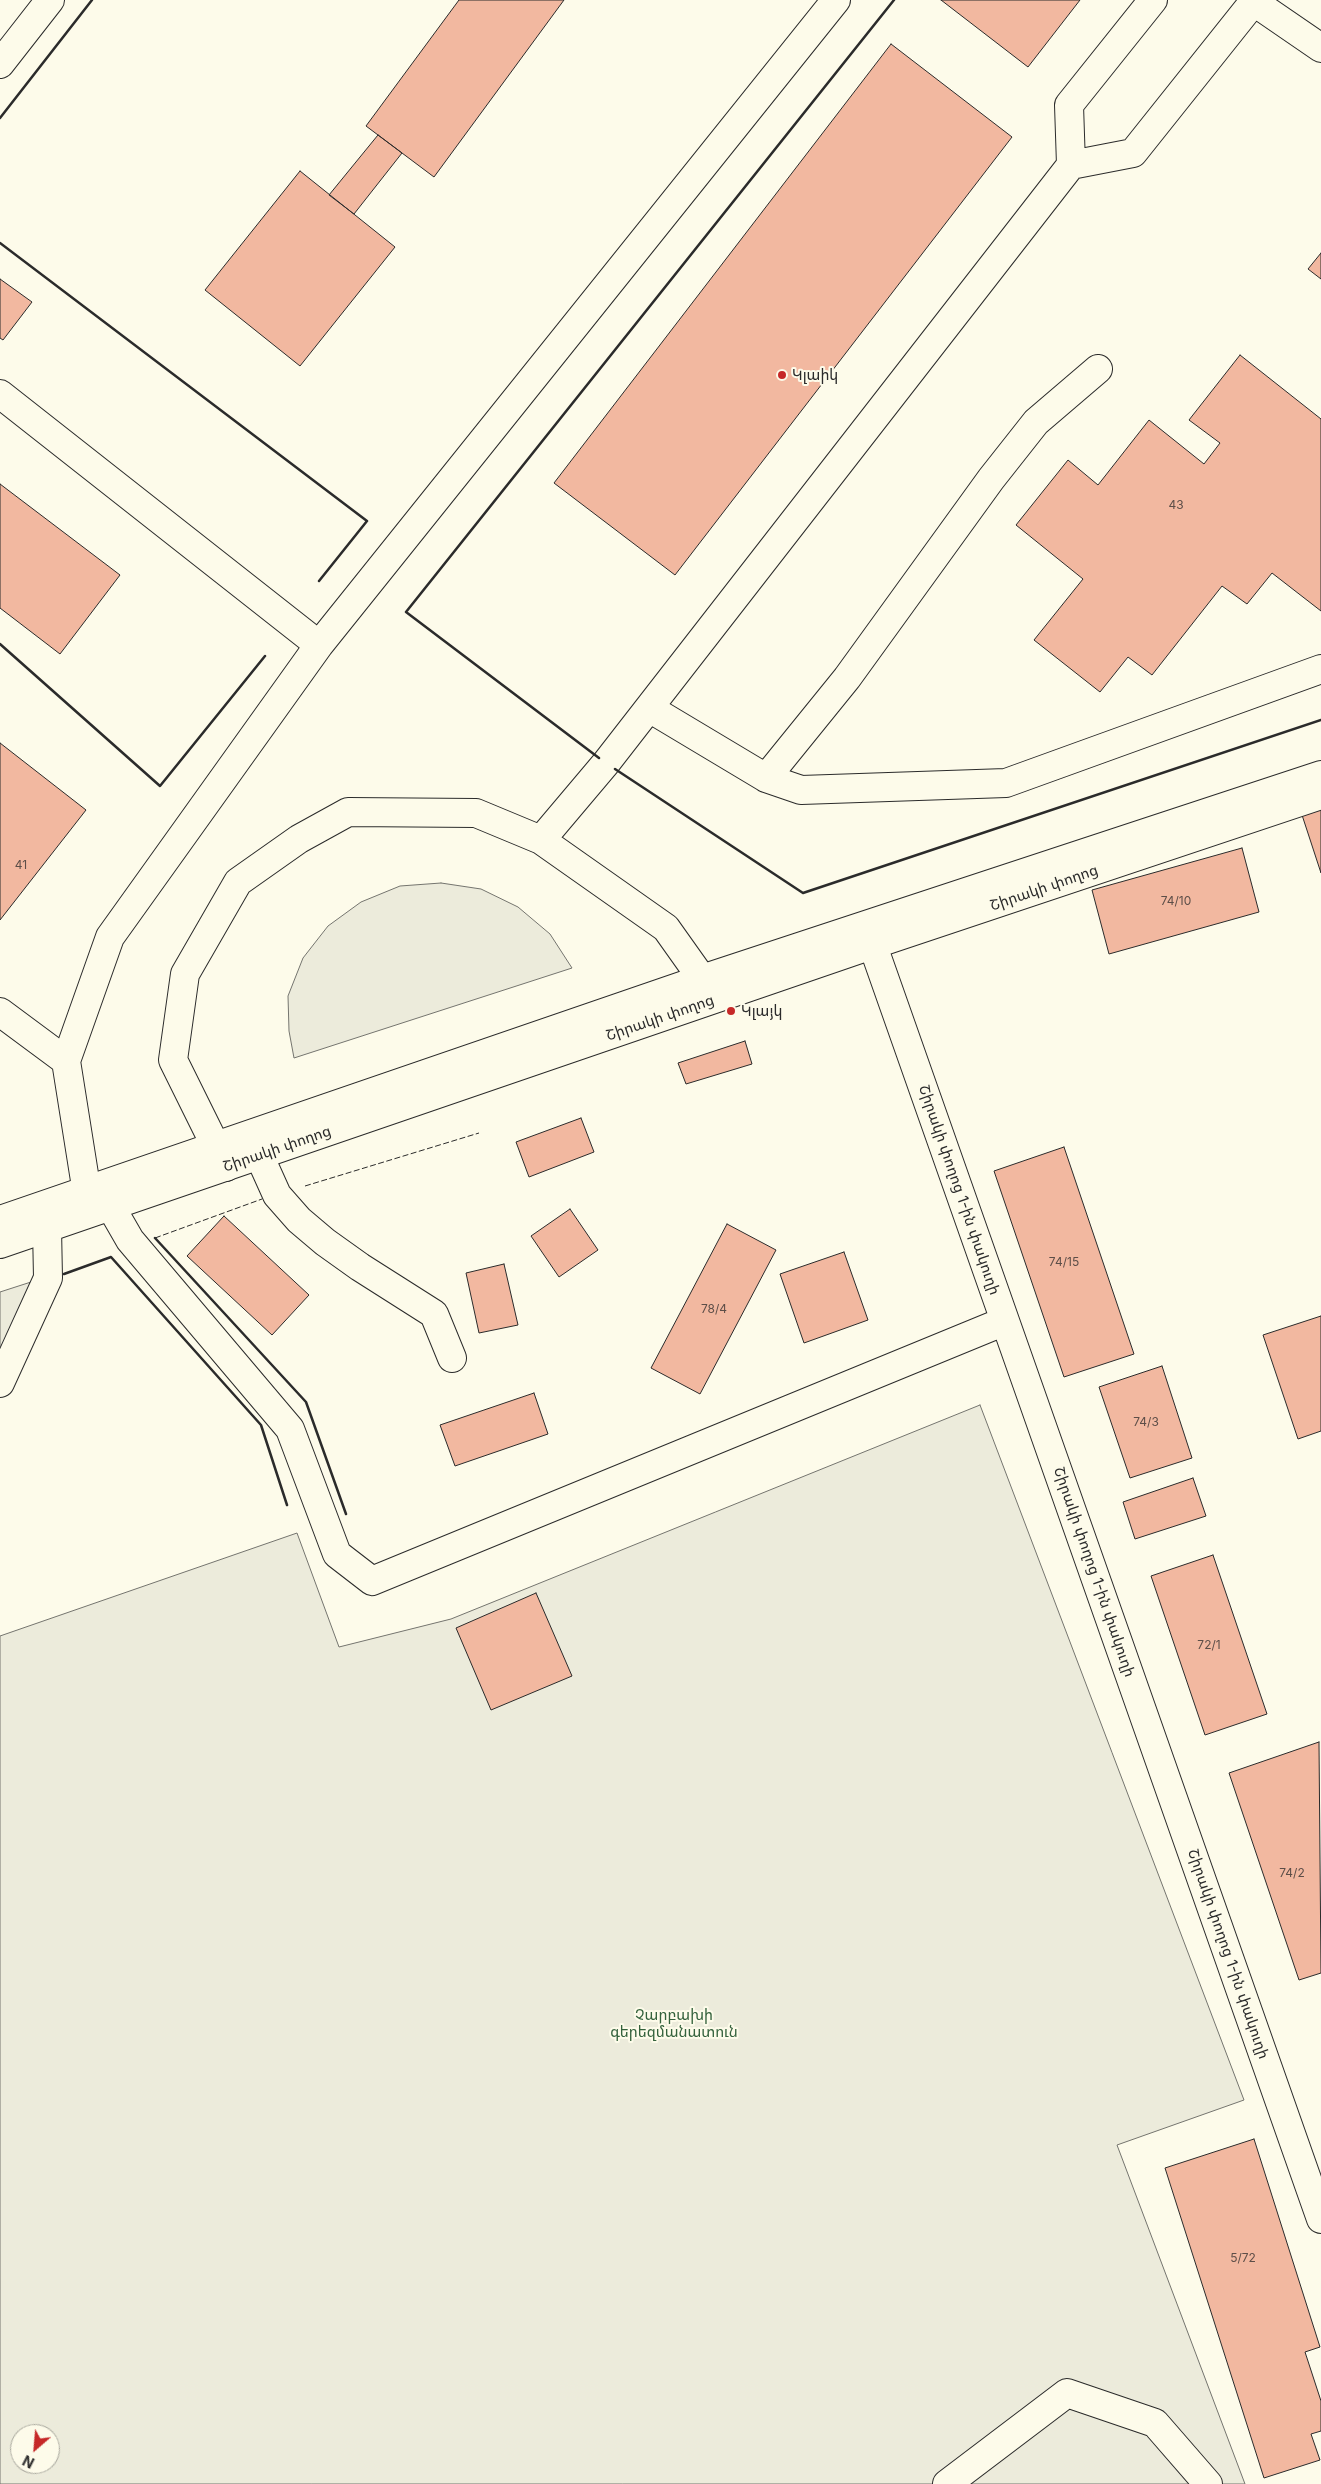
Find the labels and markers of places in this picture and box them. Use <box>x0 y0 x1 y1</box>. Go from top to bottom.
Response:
place label: Կլաիկ <box>792 366 838 384</box>
marker: Կլաիկ <box>776 369 788 381</box>
place label: Կլայկ <box>741 1002 782 1020</box>
marker: Կլայկ <box>725 1005 737 1017</box>

